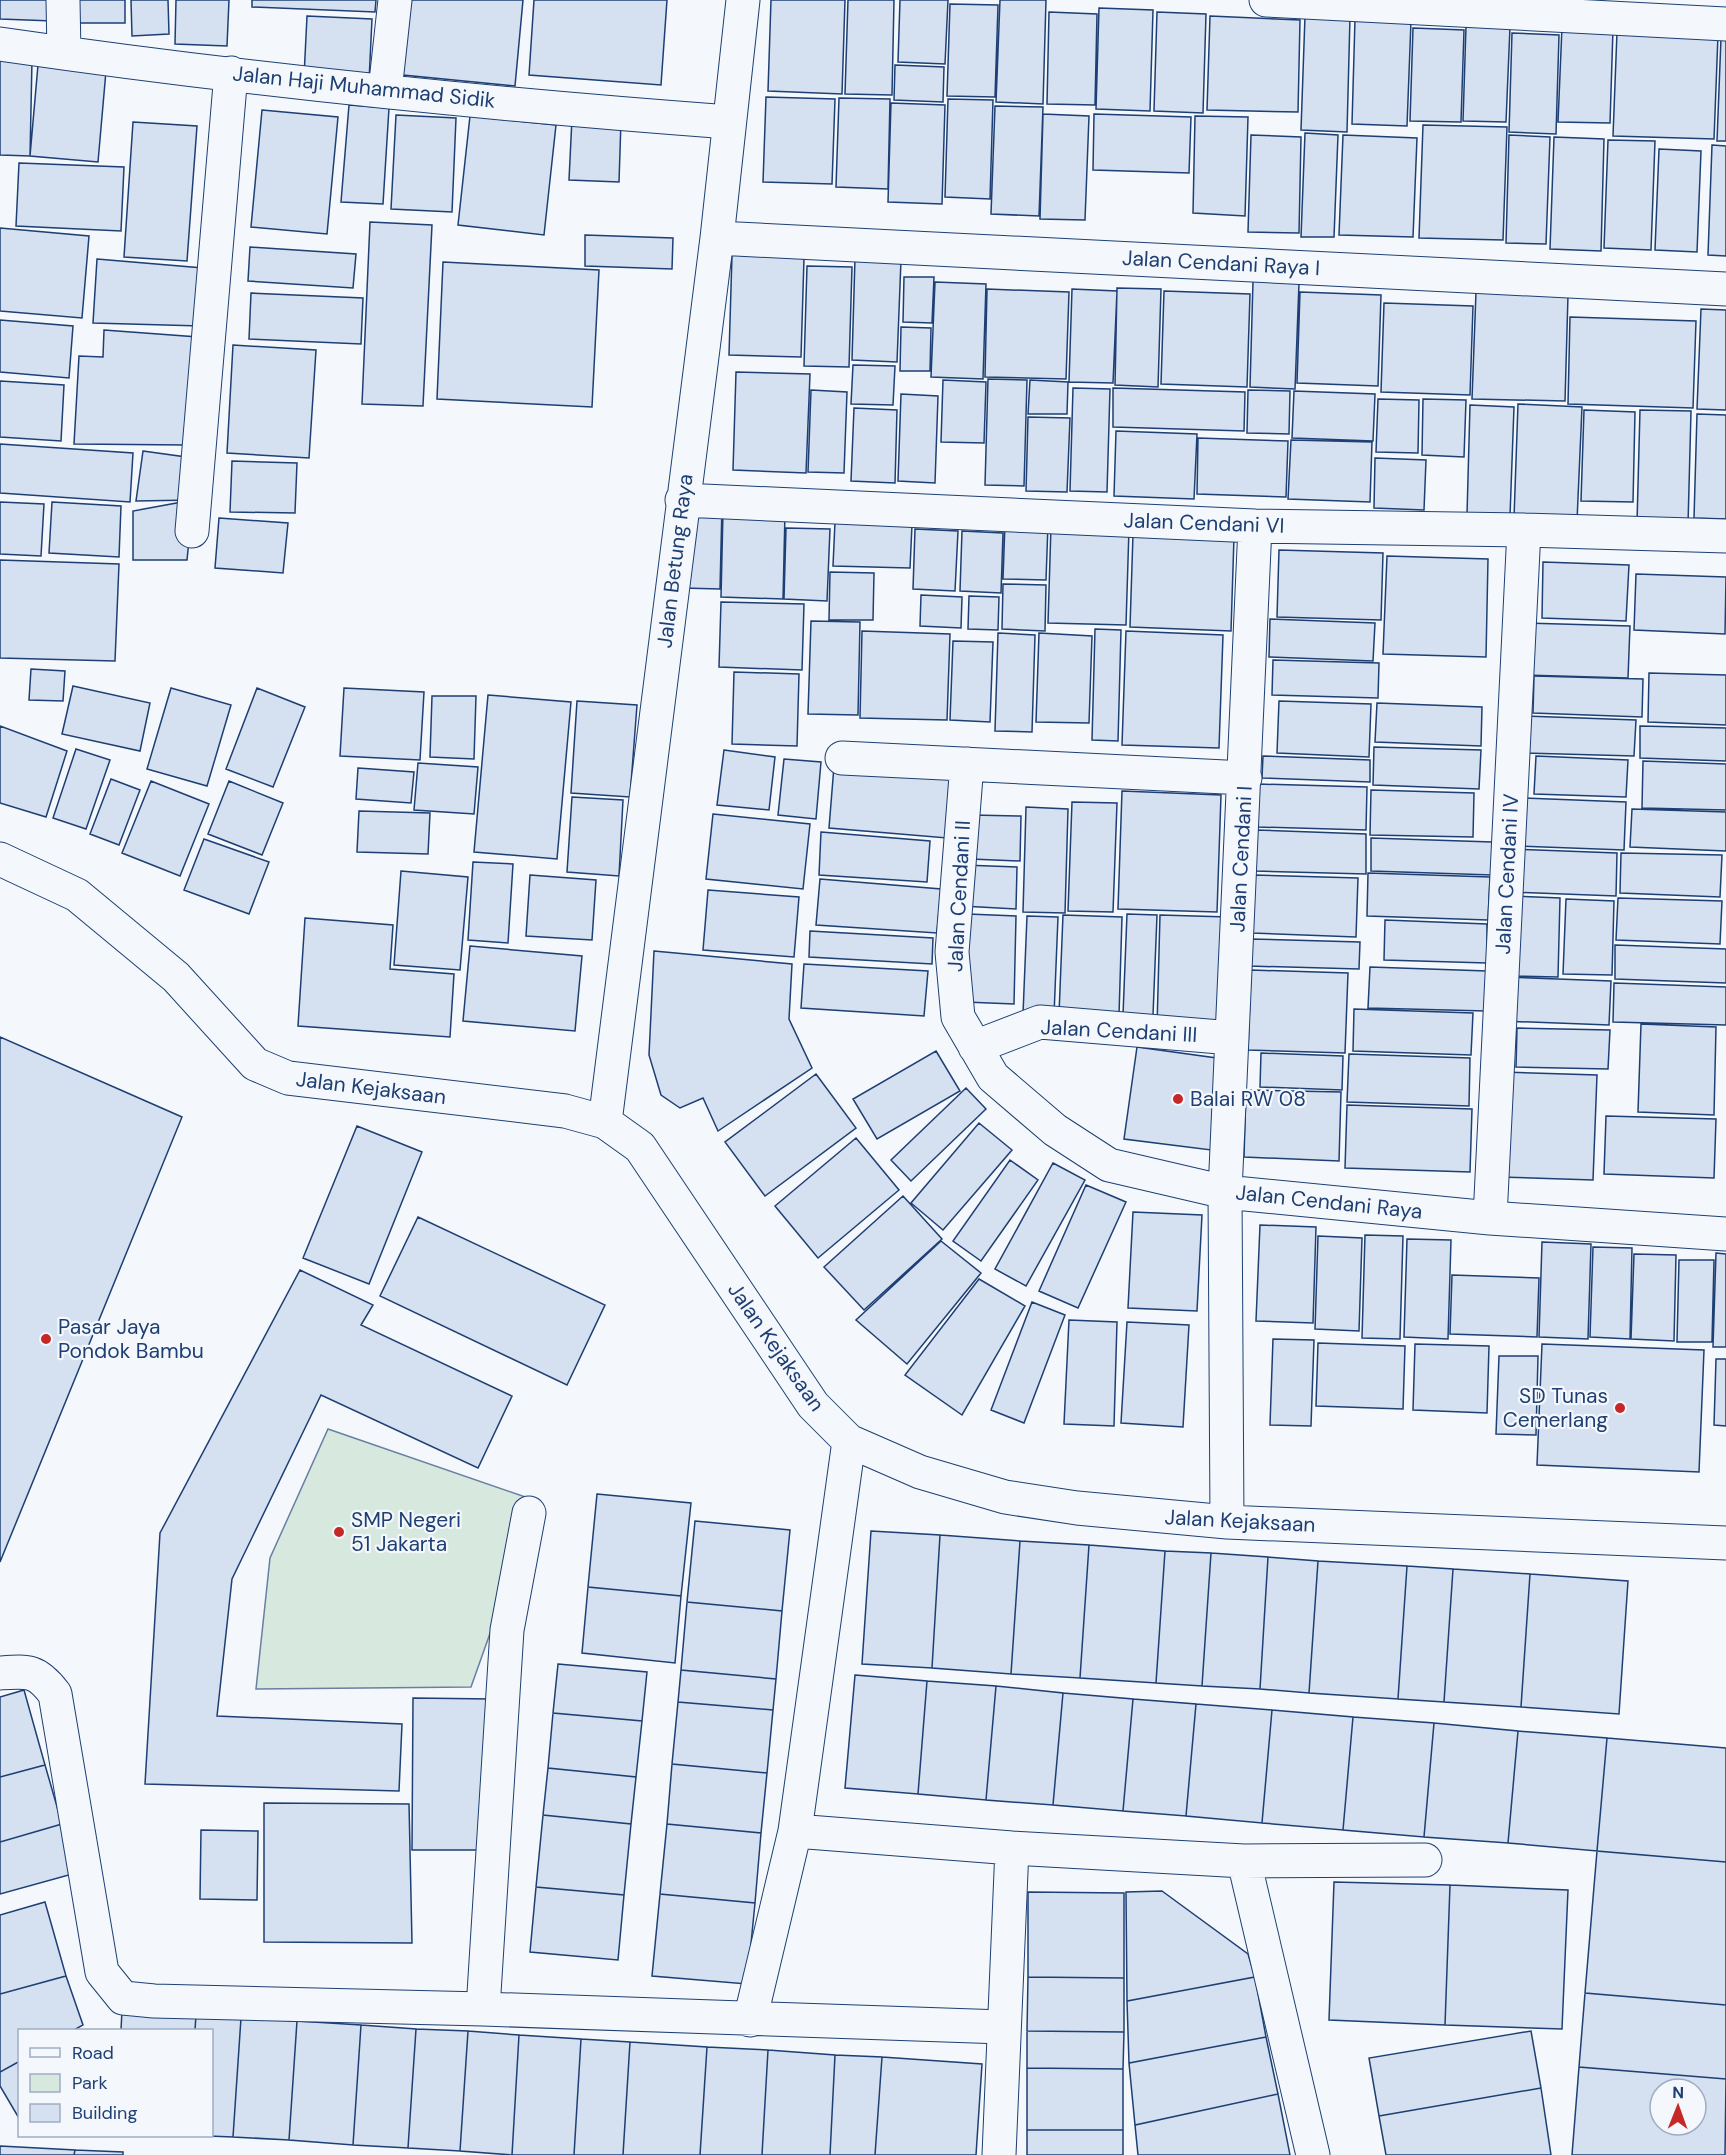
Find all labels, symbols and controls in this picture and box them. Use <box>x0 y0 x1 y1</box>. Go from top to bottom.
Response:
street label: Jalan Haji Muhammad Sidik <box>231 59 497 115</box>
street label: Jalan Cendani Raya I <box>1121 244 1321 282</box>
street label: Jalan Betung Raya <box>650 472 700 650</box>
street label: Jalan Cendani VI <box>1123 506 1285 540</box>
street label: Jalan Cendani I <box>1223 785 1259 933</box>
street label: Jalan Cendani IV <box>1489 793 1525 955</box>
street label: Jalan Cendani II <box>941 819 977 973</box>
street label: Jalan Cendani III <box>1040 1013 1198 1049</box>
street label: Jalan Kejaksaan <box>294 1065 448 1111</box>
place label: Balai RW 08 <box>1190 1085 1306 1113</box>
marker: Balai RW 08 <box>1171 1092 1185 1106</box>
street label: Jalan Cendani Raya <box>1234 1178 1424 1226</box>
street label: Jalan Kejaksaan <box>721 1277 831 1417</box>
place label: Pasar Jaya Pondok Bambu <box>58 1313 204 1365</box>
marker: Pasar Jaya Pondok Bambu <box>39 1332 53 1346</box>
place label: SD Tunas Cemerlang <box>1503 1382 1608 1434</box>
marker: SD Tunas Cemerlang <box>1613 1401 1627 1415</box>
street label: Jalan Kejaksaan <box>1164 1503 1316 1539</box>
place label: SMP Negeri 51 Jakarta <box>351 1506 461 1558</box>
marker: SMP Negeri 51 Jakarta <box>332 1525 346 1539</box>
legend <box>18 2029 213 2137</box>
text: Road <box>72 2041 114 2065</box>
text: Park <box>72 2071 108 2095</box>
north arrow <box>1648 2077 1708 2137</box>
text: N <box>1672 2082 1684 2103</box>
text: Building <box>72 2101 137 2125</box>

